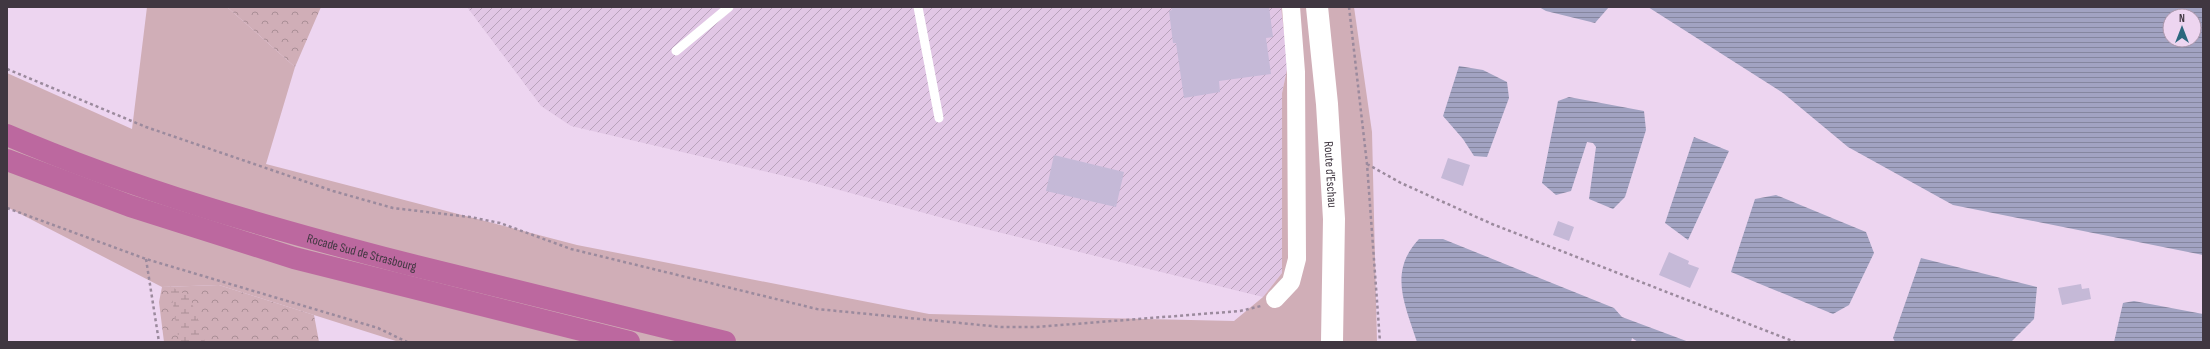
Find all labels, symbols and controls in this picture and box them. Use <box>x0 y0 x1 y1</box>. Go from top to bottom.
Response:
north arrow <box>2162 8 2202 48</box>
text: N <box>2179 12 2185 25</box>
street label: Route d'Eschau <box>1320 141 1340 208</box>
street label: Rocade Sud de Strasbourg <box>305 230 418 275</box>

